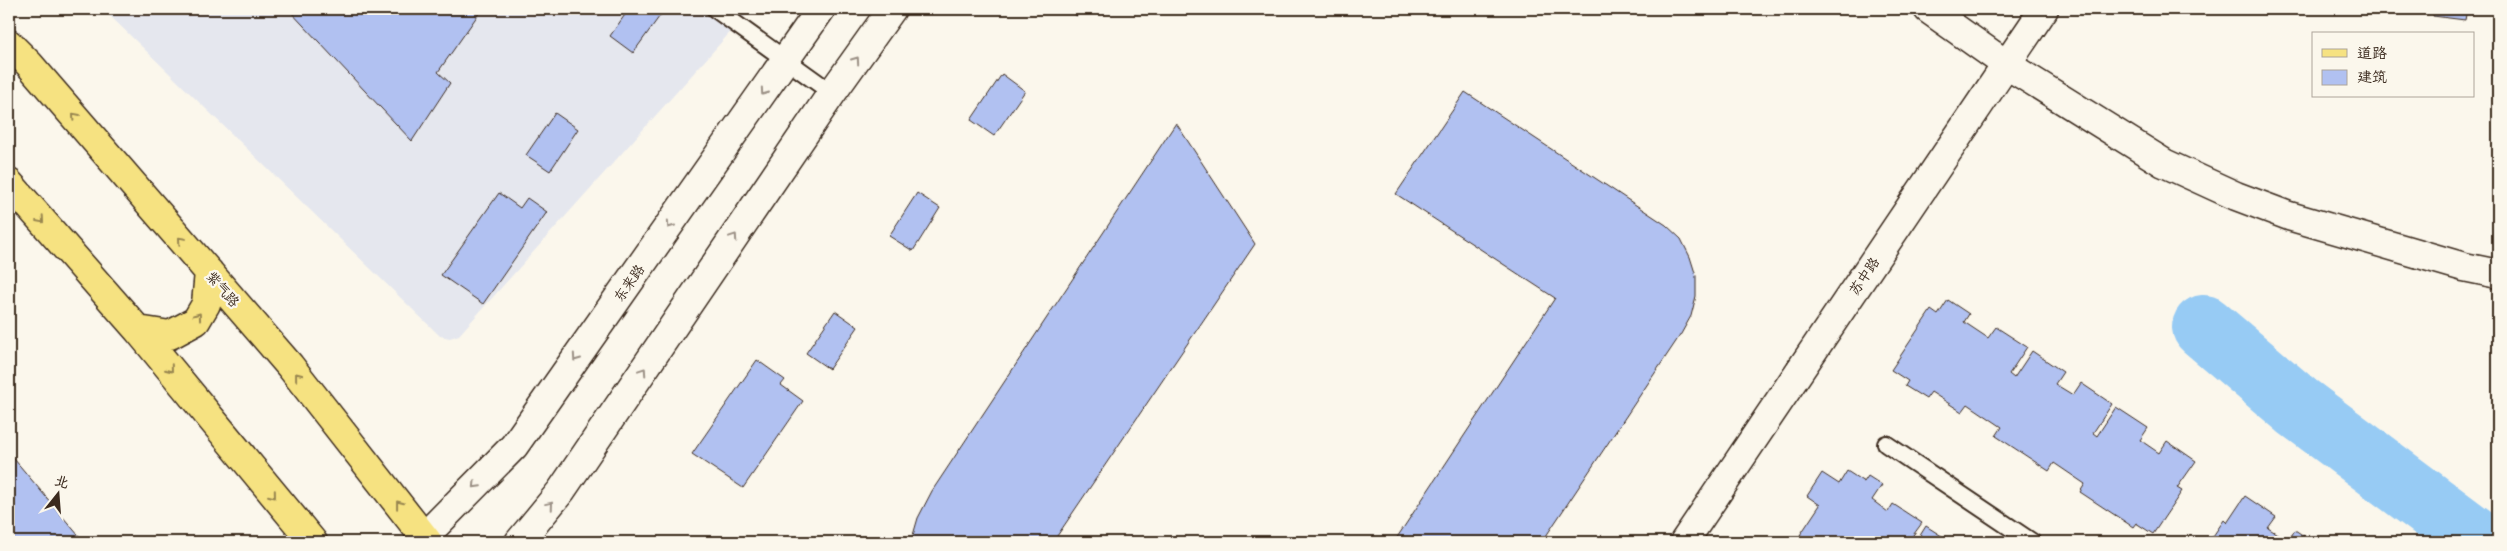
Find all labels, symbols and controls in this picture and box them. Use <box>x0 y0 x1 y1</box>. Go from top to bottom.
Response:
legend <box>2312 32 2474 98</box>
text: 道路 <box>2357 43 2387 62</box>
one-way arrow <box>850 56 859 66</box>
text: 建筑 <box>2357 67 2387 86</box>
one-way arrow <box>761 86 770 96</box>
one-way arrow <box>71 113 80 122</box>
one-way arrow <box>35 214 44 223</box>
one-way arrow <box>667 219 676 229</box>
one-way arrow <box>728 233 737 243</box>
one-way arrow <box>178 236 187 245</box>
street label: 苏中路 <box>1845 254 1883 298</box>
street label: 东来路 <box>610 261 648 305</box>
street label: 紫气路 <box>202 267 244 311</box>
one-way arrow <box>192 313 201 322</box>
one-way arrow <box>573 352 582 362</box>
one-way arrow <box>165 363 173 372</box>
one-way arrow <box>637 368 646 377</box>
one-way arrow <box>295 372 304 382</box>
north arrow <box>32 468 82 518</box>
text: 北 <box>52 471 71 492</box>
one-way arrow <box>473 479 482 488</box>
one-way arrow <box>268 489 277 498</box>
one-way arrow <box>396 501 404 510</box>
one-way arrow <box>544 502 552 511</box>

